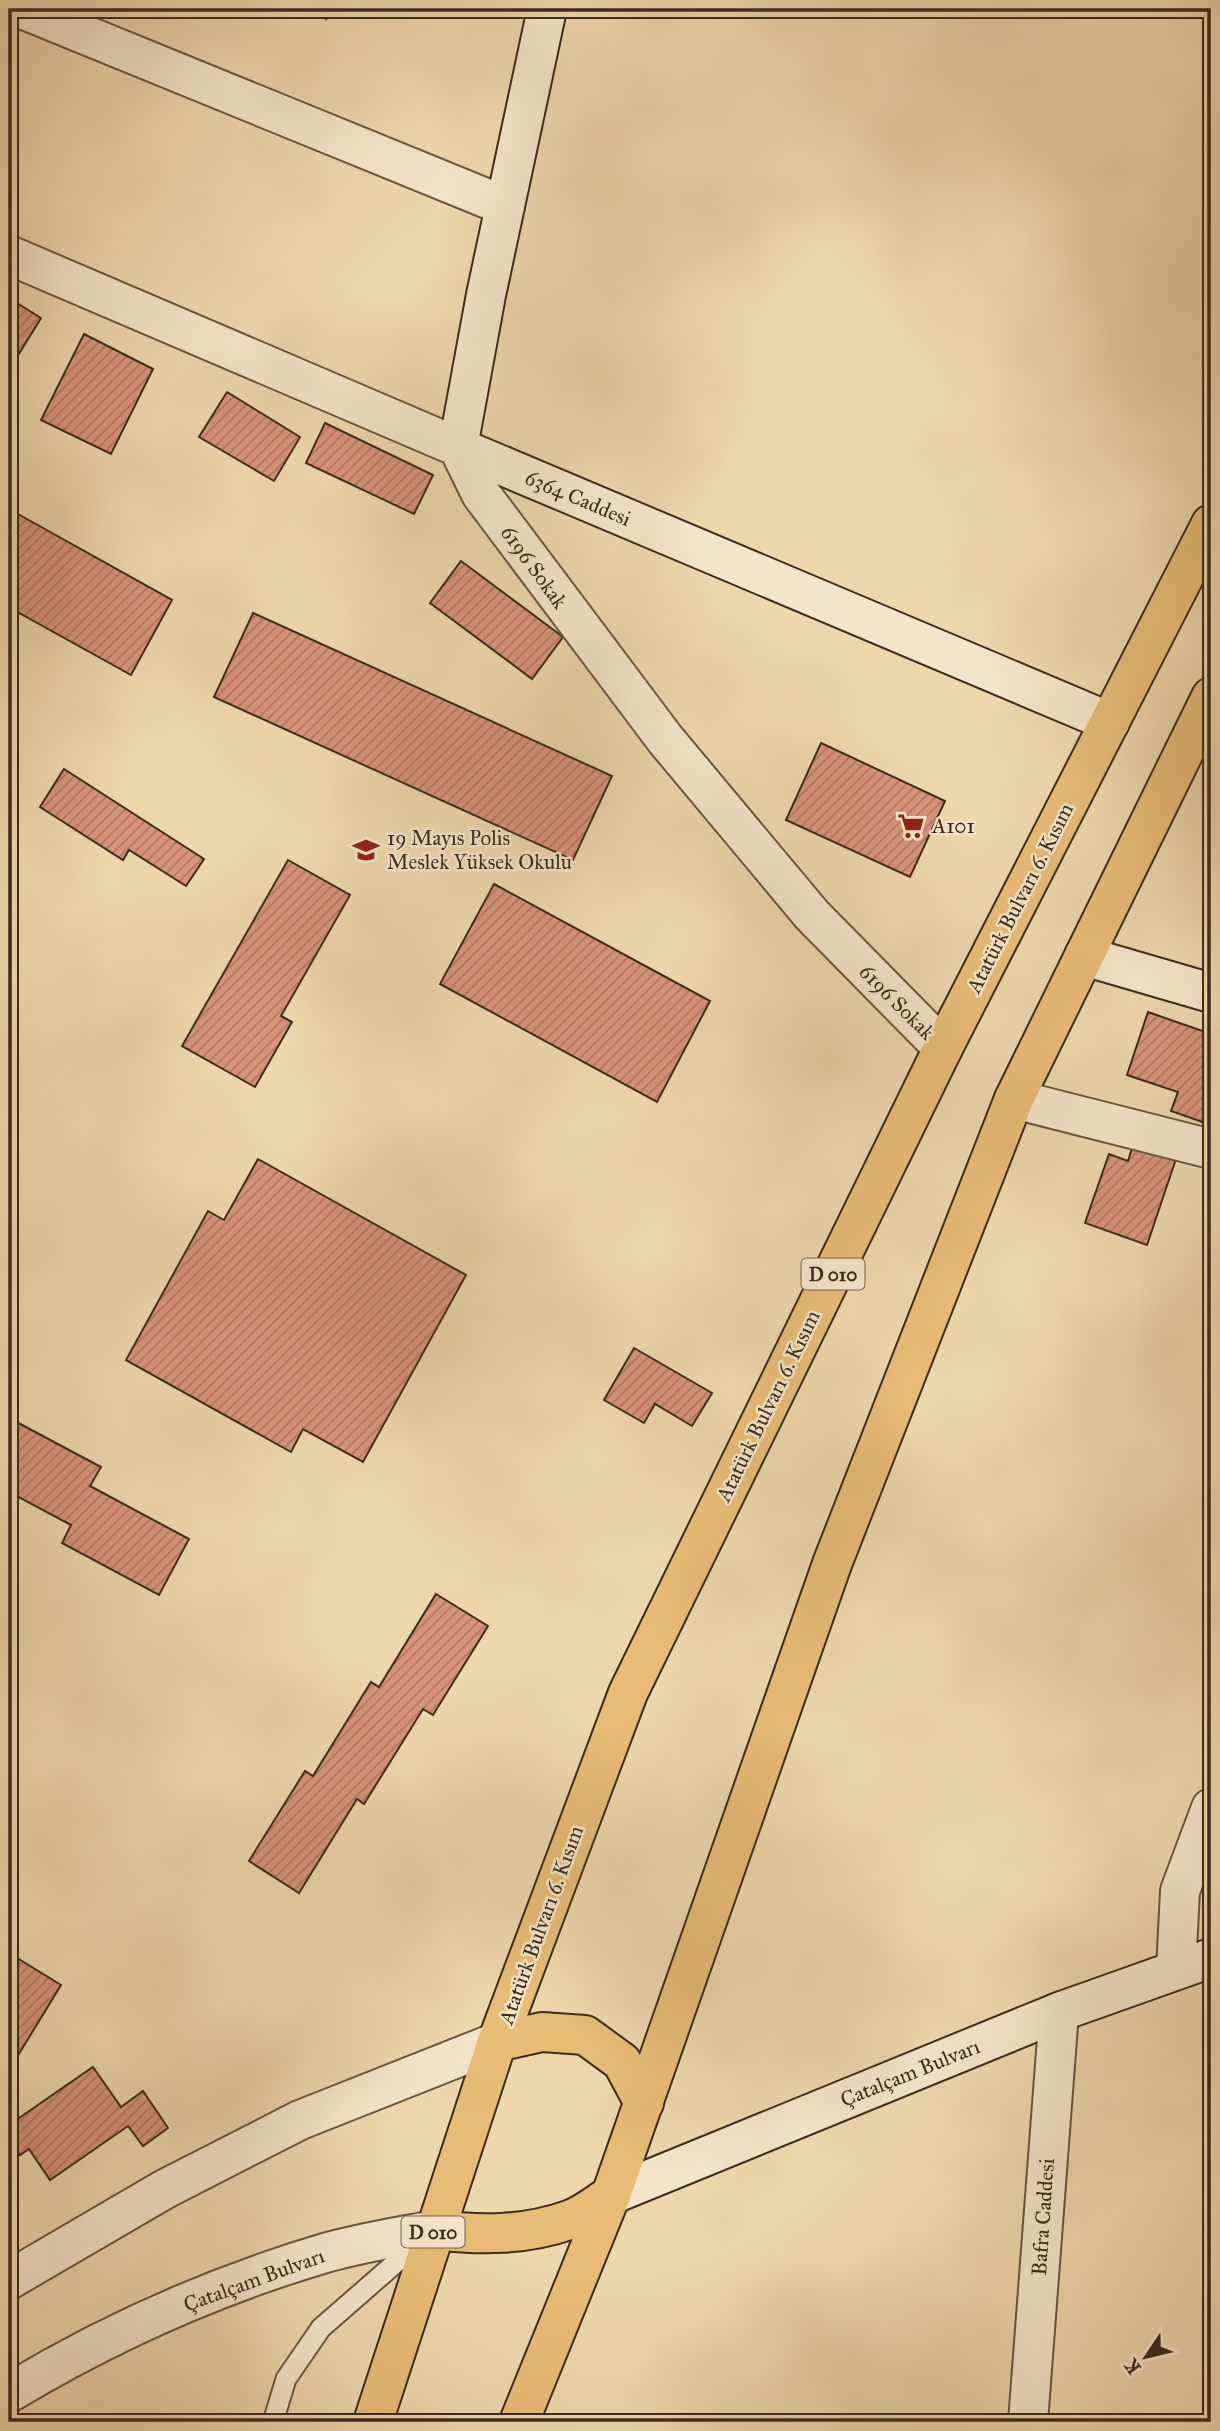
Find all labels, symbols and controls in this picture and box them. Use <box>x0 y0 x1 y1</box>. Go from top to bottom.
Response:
street label: 6364 Caddesi <box>521 464 635 532</box>
street label: 6196 Sokak <box>495 520 573 614</box>
street label: Atatürk Bulvarı 6. Kısım <box>960 798 1079 998</box>
supermarket icon: A101 <box>896 811 926 841</box>
place label: A101 <box>931 813 975 839</box>
place label: 19 Mayıs Polis Meslek Yüksek Okulu <box>387 825 572 875</box>
school or university icon: 19 Mayıs Polis Meslek Yüksek Okulu <box>351 835 381 865</box>
street label: 6196 Sokak <box>854 959 940 1045</box>
road number: D 010 <box>802 1258 864 1290</box>
street label: Atatürk Bulvarı 6. Kısım <box>710 1306 826 1507</box>
street label: Atatürk Bulvarı 6. Kısım <box>493 1822 589 2029</box>
street label: Çatalçam Bulvarı <box>836 2033 984 2113</box>
street label: Bafra Caddesi <box>1026 2157 1060 2277</box>
road number: D 010 <box>402 2216 464 2248</box>
street label: Çatalçam Bulvarı <box>180 2242 328 2318</box>
north arrow <box>1112 2322 1182 2392</box>
text: K <box>1118 2353 1146 2379</box>

